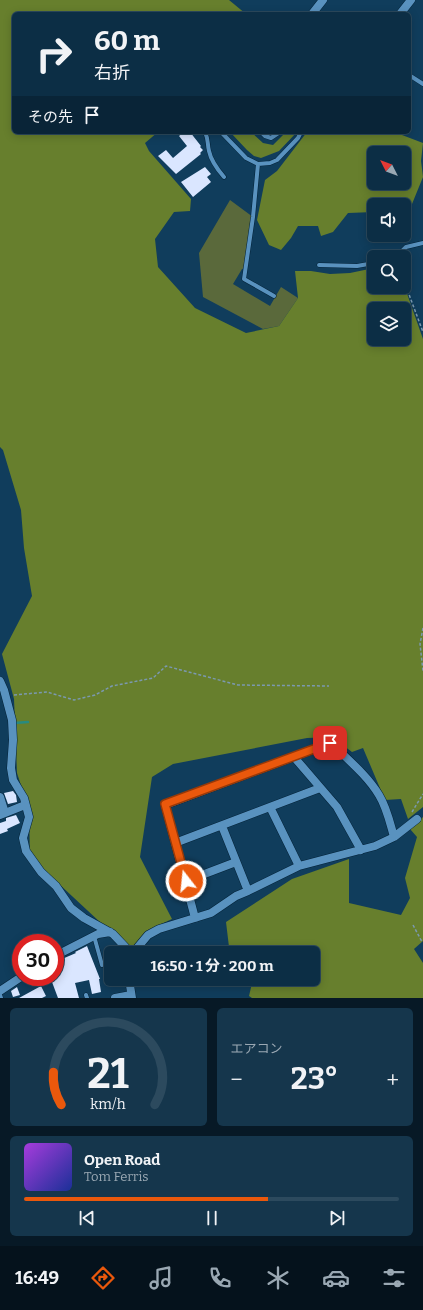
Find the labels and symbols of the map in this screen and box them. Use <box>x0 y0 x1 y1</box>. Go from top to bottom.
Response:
north arrow <box>367 146 411 190</box>
pin <box>313 726 347 760</box>
position arrow <box>165 860 207 902</box>
speed limit sign: 30 <box>12 934 64 986</box>

